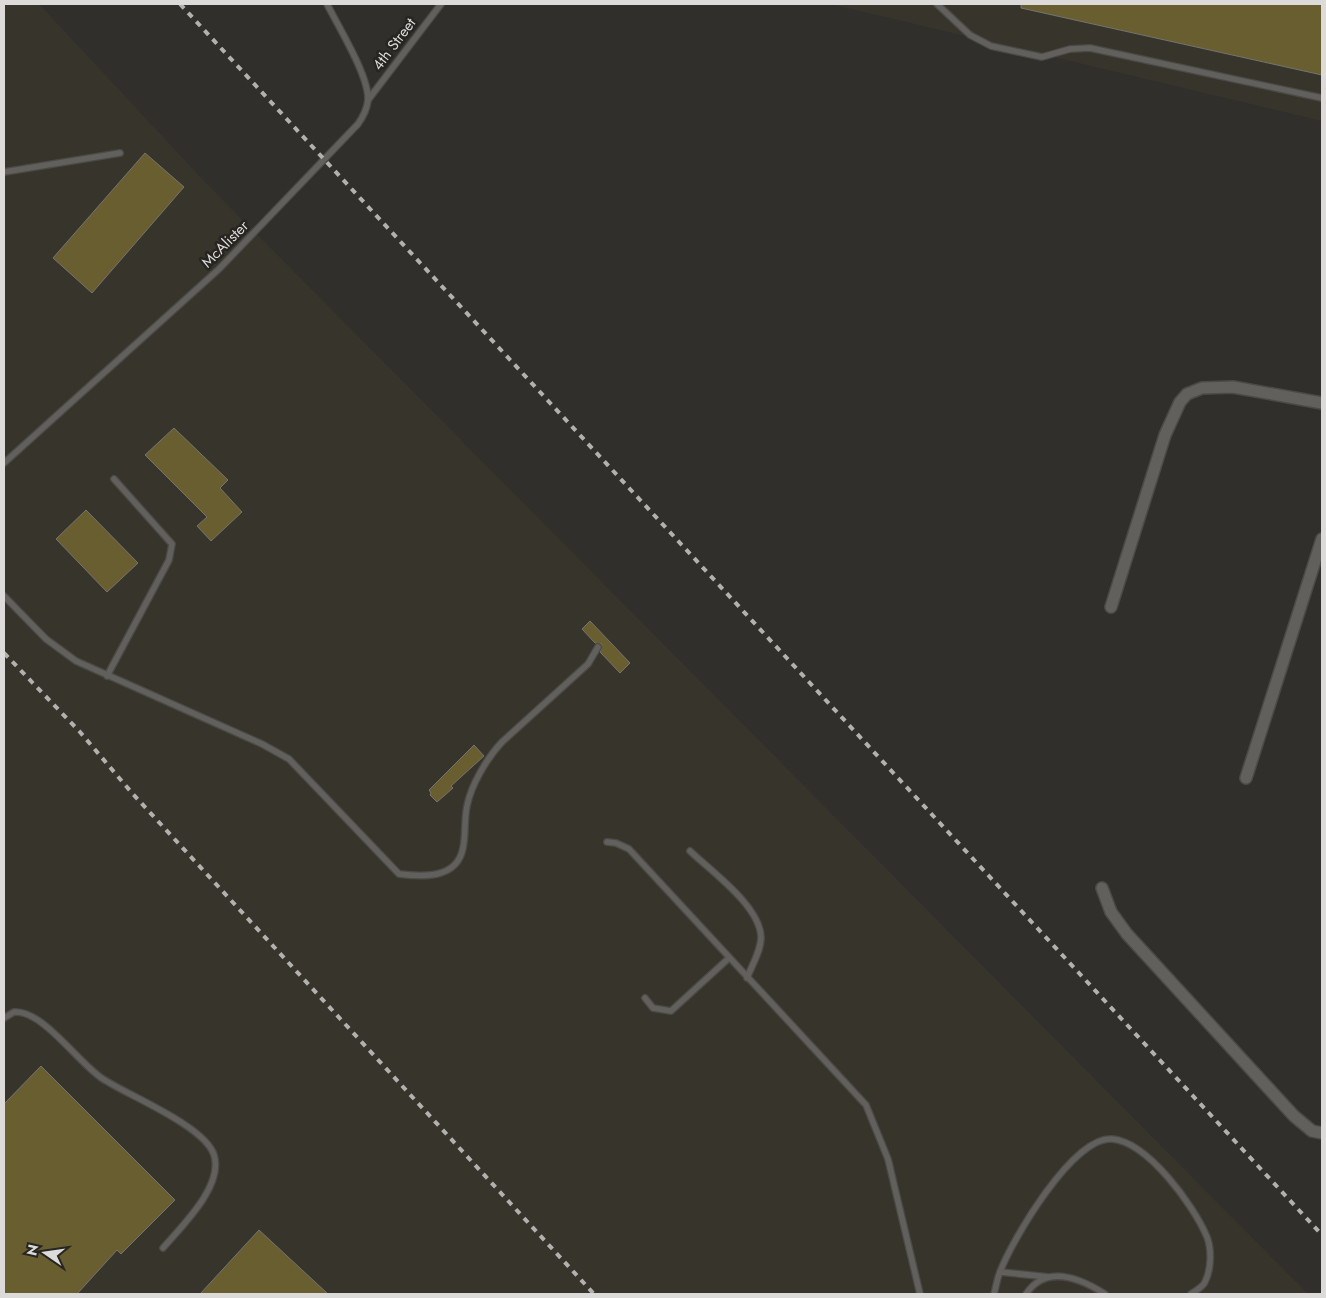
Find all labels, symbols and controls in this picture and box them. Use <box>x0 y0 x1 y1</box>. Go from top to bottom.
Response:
street label: 4th Street <box>367 13 421 75</box>
street label: McAlister <box>196 215 254 273</box>
north arrow <box>20 1228 70 1278</box>
text: N <box>21 1242 43 1258</box>

